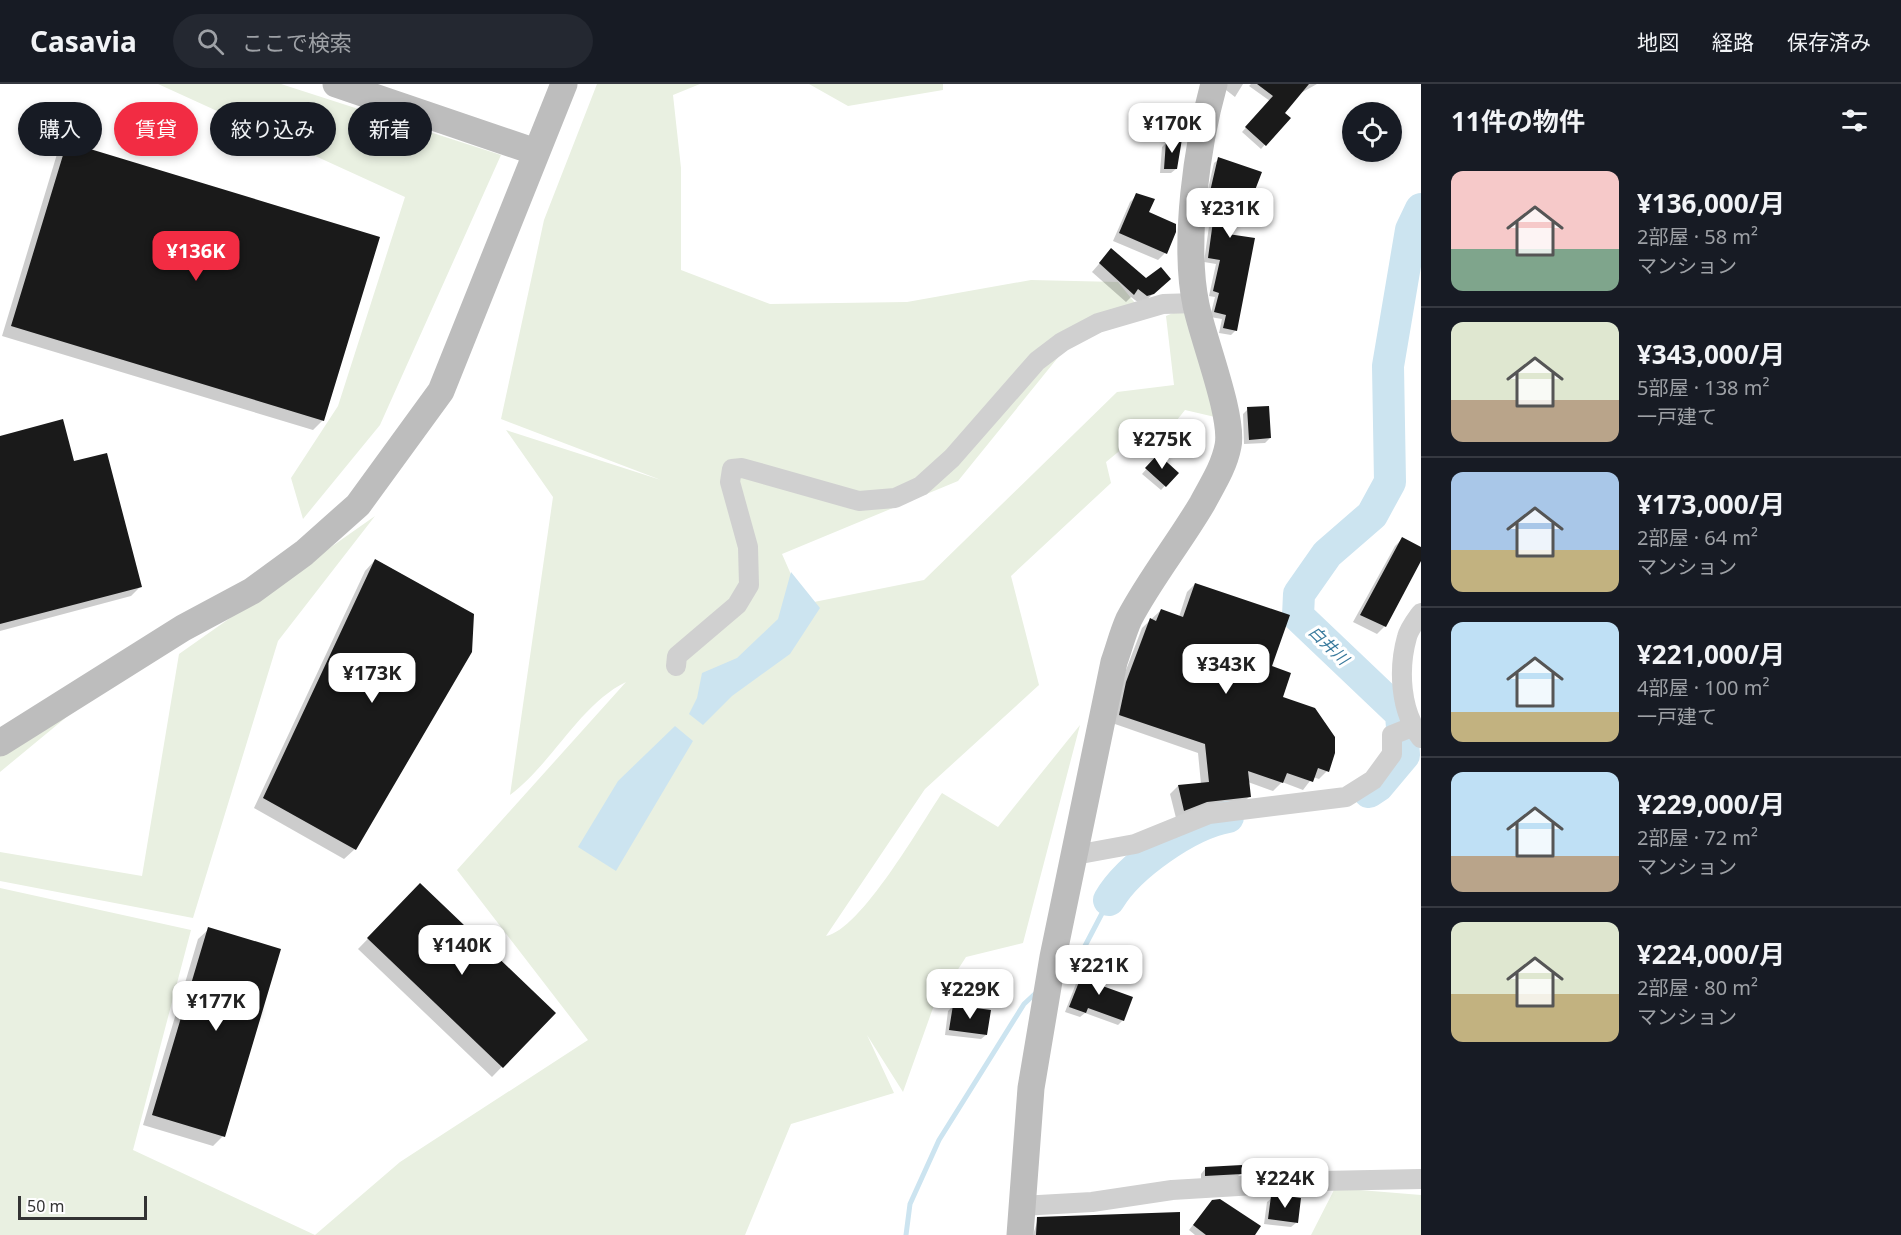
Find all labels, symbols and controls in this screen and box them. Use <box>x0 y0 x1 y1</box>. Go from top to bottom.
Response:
search box <box>173 14 593 68</box>
text: Casavia <box>30 22 137 60</box>
icon: search <box>194 25 227 58</box>
text: ここで検索 <box>242 27 352 57</box>
text: 地図 <box>1637 28 1679 56</box>
text: 経路 <box>1712 28 1754 56</box>
text: 保存済み <box>1787 28 1871 56</box>
chip: 購入 <box>18 102 102 156</box>
chip: 賃貸 <box>114 102 198 156</box>
chip: 絞り込み <box>210 102 336 156</box>
chip: 新着 <box>348 102 432 156</box>
map controls <box>1342 102 1402 162</box>
button: locate <box>1342 102 1402 162</box>
pin: ¥170K <box>1130 103 1214 154</box>
text: 11件の物件 <box>1451 103 1585 139</box>
icon: filters <box>1838 104 1871 137</box>
text: ¥170K <box>1142 109 1202 136</box>
text: ¥136,000/月 <box>1637 185 1785 221</box>
pin: ¥231K <box>1188 188 1272 239</box>
text: ¥231K <box>1200 194 1260 221</box>
icon: home <box>1499 195 1571 267</box>
text: 2部屋 · 58 m² <box>1637 223 1758 250</box>
pin: ¥136K <box>154 231 238 282</box>
text: ¥136K <box>166 237 226 264</box>
text: マンション <box>1637 252 1737 279</box>
text: ¥343,000/月 <box>1637 336 1785 372</box>
icon: home <box>1499 346 1571 418</box>
text: 5部屋 · 138 m² <box>1637 374 1769 401</box>
text: 一戸建て <box>1637 403 1717 430</box>
pin: ¥275K <box>1120 419 1204 470</box>
text: ¥275K <box>1132 425 1192 452</box>
text: ¥173,000/月 <box>1637 486 1785 522</box>
icon: home <box>1499 496 1571 568</box>
text: 2部屋 · 64 m² <box>1637 524 1758 551</box>
text: マンション <box>1637 553 1737 580</box>
water label: 白井川 <box>1304 620 1355 671</box>
text: ¥221,000/月 <box>1637 636 1785 672</box>
pin: ¥343K <box>1184 644 1268 695</box>
icon: home <box>1499 646 1571 718</box>
text: ¥343K <box>1196 650 1256 677</box>
pin: ¥173K <box>330 653 414 704</box>
text: ¥173K <box>342 659 402 686</box>
text: 4部屋 · 100 m² <box>1637 674 1769 701</box>
text: 一戸建て <box>1637 703 1717 730</box>
text: ¥229,000/月 <box>1637 786 1785 822</box>
icon: home <box>1499 796 1571 868</box>
text: 2部屋 · 72 m² <box>1637 824 1758 851</box>
text: マンション <box>1637 853 1737 880</box>
pin: ¥140K <box>420 925 504 976</box>
text: ¥140K <box>432 931 492 958</box>
text: ¥224,000/月 <box>1637 936 1785 972</box>
pin: ¥221K <box>1057 945 1141 996</box>
icon: home <box>1499 946 1571 1018</box>
text: ¥221K <box>1069 951 1129 978</box>
pin: ¥229K <box>928 969 1012 1020</box>
text: 2部屋 · 80 m² <box>1637 974 1758 1001</box>
text: ¥229K <box>940 975 1000 1002</box>
pin: ¥177K <box>174 981 258 1032</box>
text: ¥177K <box>186 987 246 1014</box>
text: マンション <box>1637 1003 1737 1030</box>
pin: ¥224K <box>1243 1158 1327 1209</box>
text: ¥224K <box>1255 1164 1315 1191</box>
scale bar <box>18 1193 147 1220</box>
text: 50 m <box>27 1195 64 1217</box>

